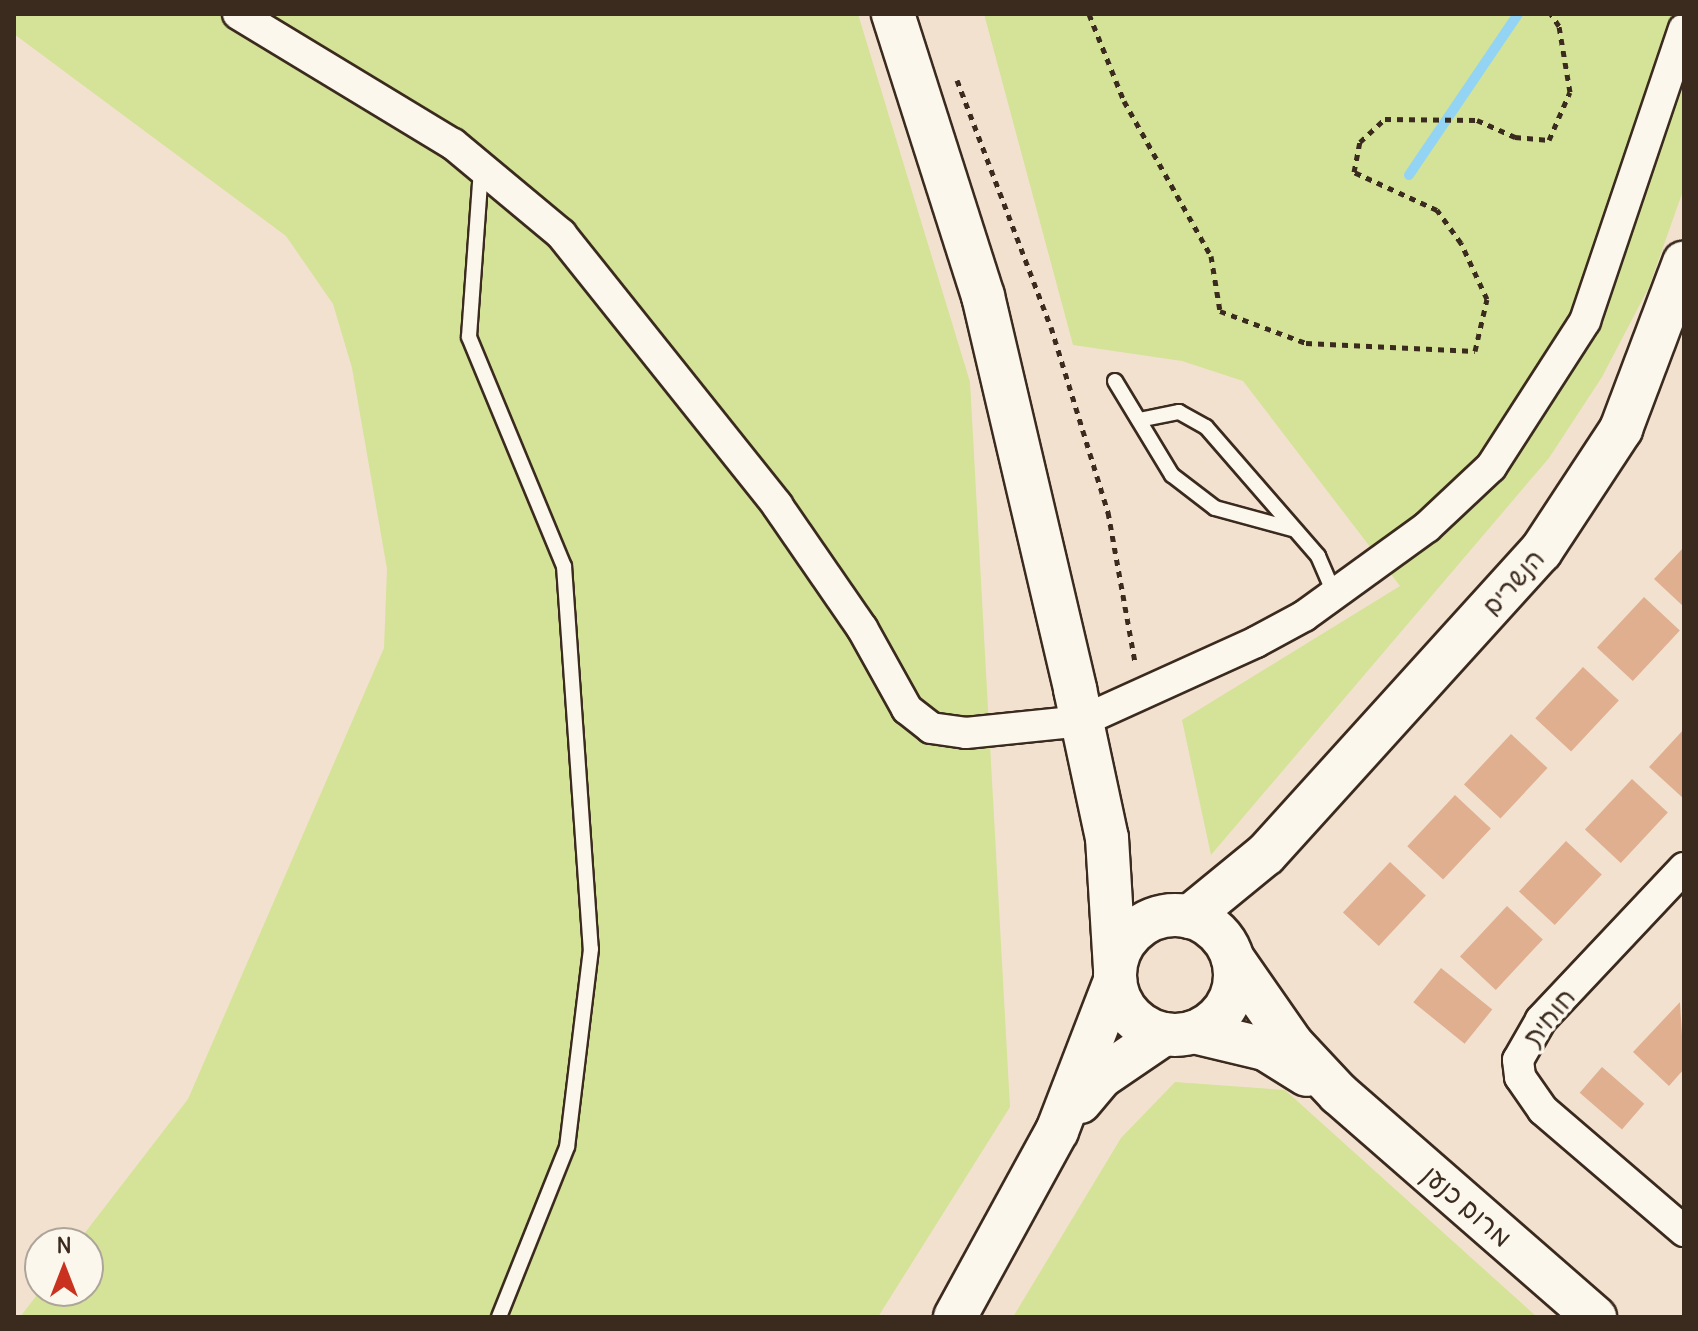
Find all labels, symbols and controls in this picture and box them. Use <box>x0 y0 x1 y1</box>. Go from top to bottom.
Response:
street label: הנשרים <box>1475 543 1551 621</box>
street label: חוחית <box>1516 982 1582 1052</box>
street label: מרום כנען <box>1416 1159 1518 1253</box>
north arrow <box>24 1227 104 1307</box>
text: N <box>56 1231 72 1259</box>

